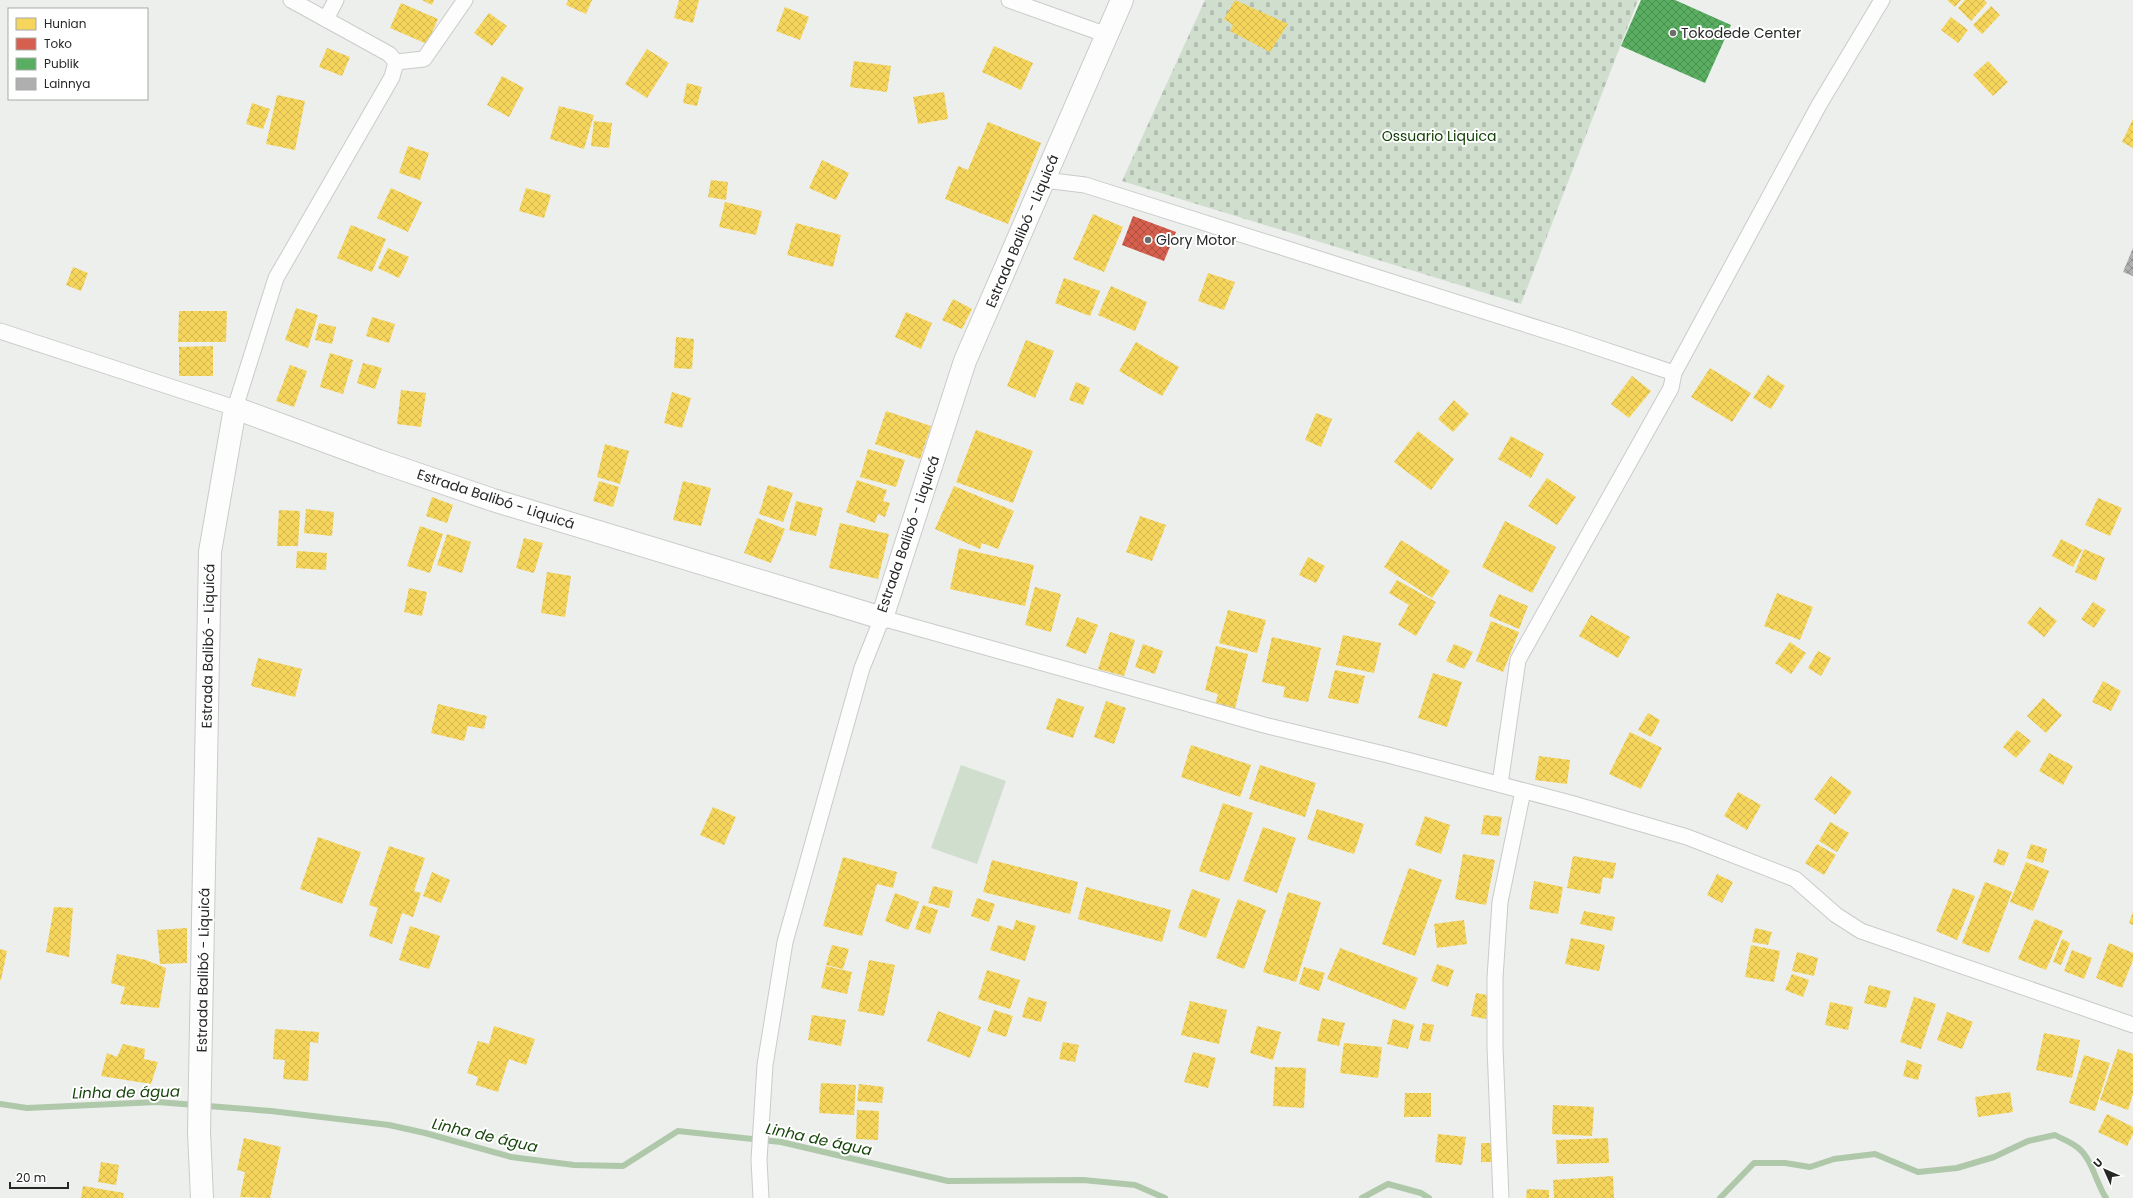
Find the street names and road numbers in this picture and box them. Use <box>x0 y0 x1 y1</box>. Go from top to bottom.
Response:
street label: Estrada Balibó - Liquicá <box>981 151 1063 311</box>
street label: Estrada Balibó - Liquicá <box>872 453 944 615</box>
street label: Estrada Balibó - Liquicá <box>415 464 577 534</box>
street label: Estrada Balibó - Liquicá <box>197 563 219 729</box>
street label: Estrada Balibó - Liquicá <box>192 887 214 1053</box>

